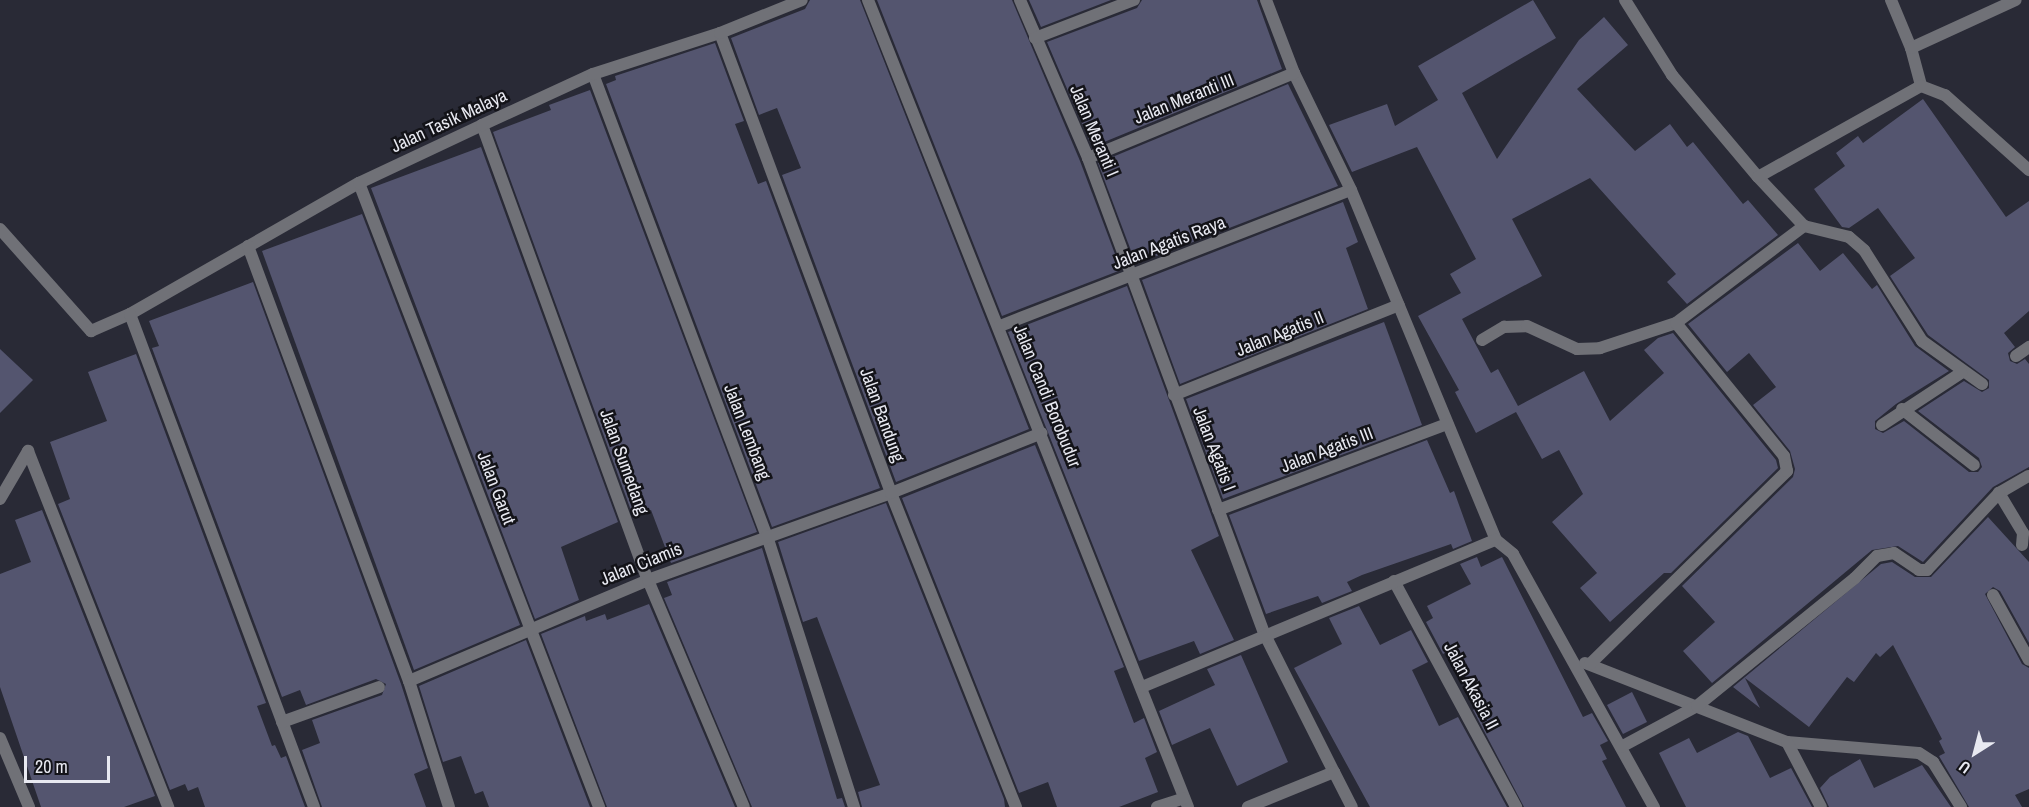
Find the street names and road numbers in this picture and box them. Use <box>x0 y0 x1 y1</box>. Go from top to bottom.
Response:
street label: Jalan Meranti III <box>1131 69 1237 129</box>
street label: Jalan Meranti I <box>1065 82 1123 180</box>
street label: Jalan Tasik Malaya <box>387 85 511 157</box>
street label: Jalan Agatis Raya <box>1109 211 1229 275</box>
street label: Jalan Agatis II <box>1233 306 1327 362</box>
street label: Jalan Candi Borobudur <box>1009 322 1085 470</box>
street label: Jalan Bandung <box>855 365 909 465</box>
street label: Jalan Lembang <box>719 381 775 483</box>
street label: Jalan Agatis I <box>1188 403 1240 495</box>
street label: Jalan Sumedang <box>595 406 653 518</box>
street label: Jalan Agatis III <box>1278 422 1376 478</box>
street label: Jalan Garut <box>472 449 520 527</box>
street label: Jalan Ciamis <box>597 538 685 590</box>
street label: Jalan Akasia II <box>1439 638 1503 734</box>

